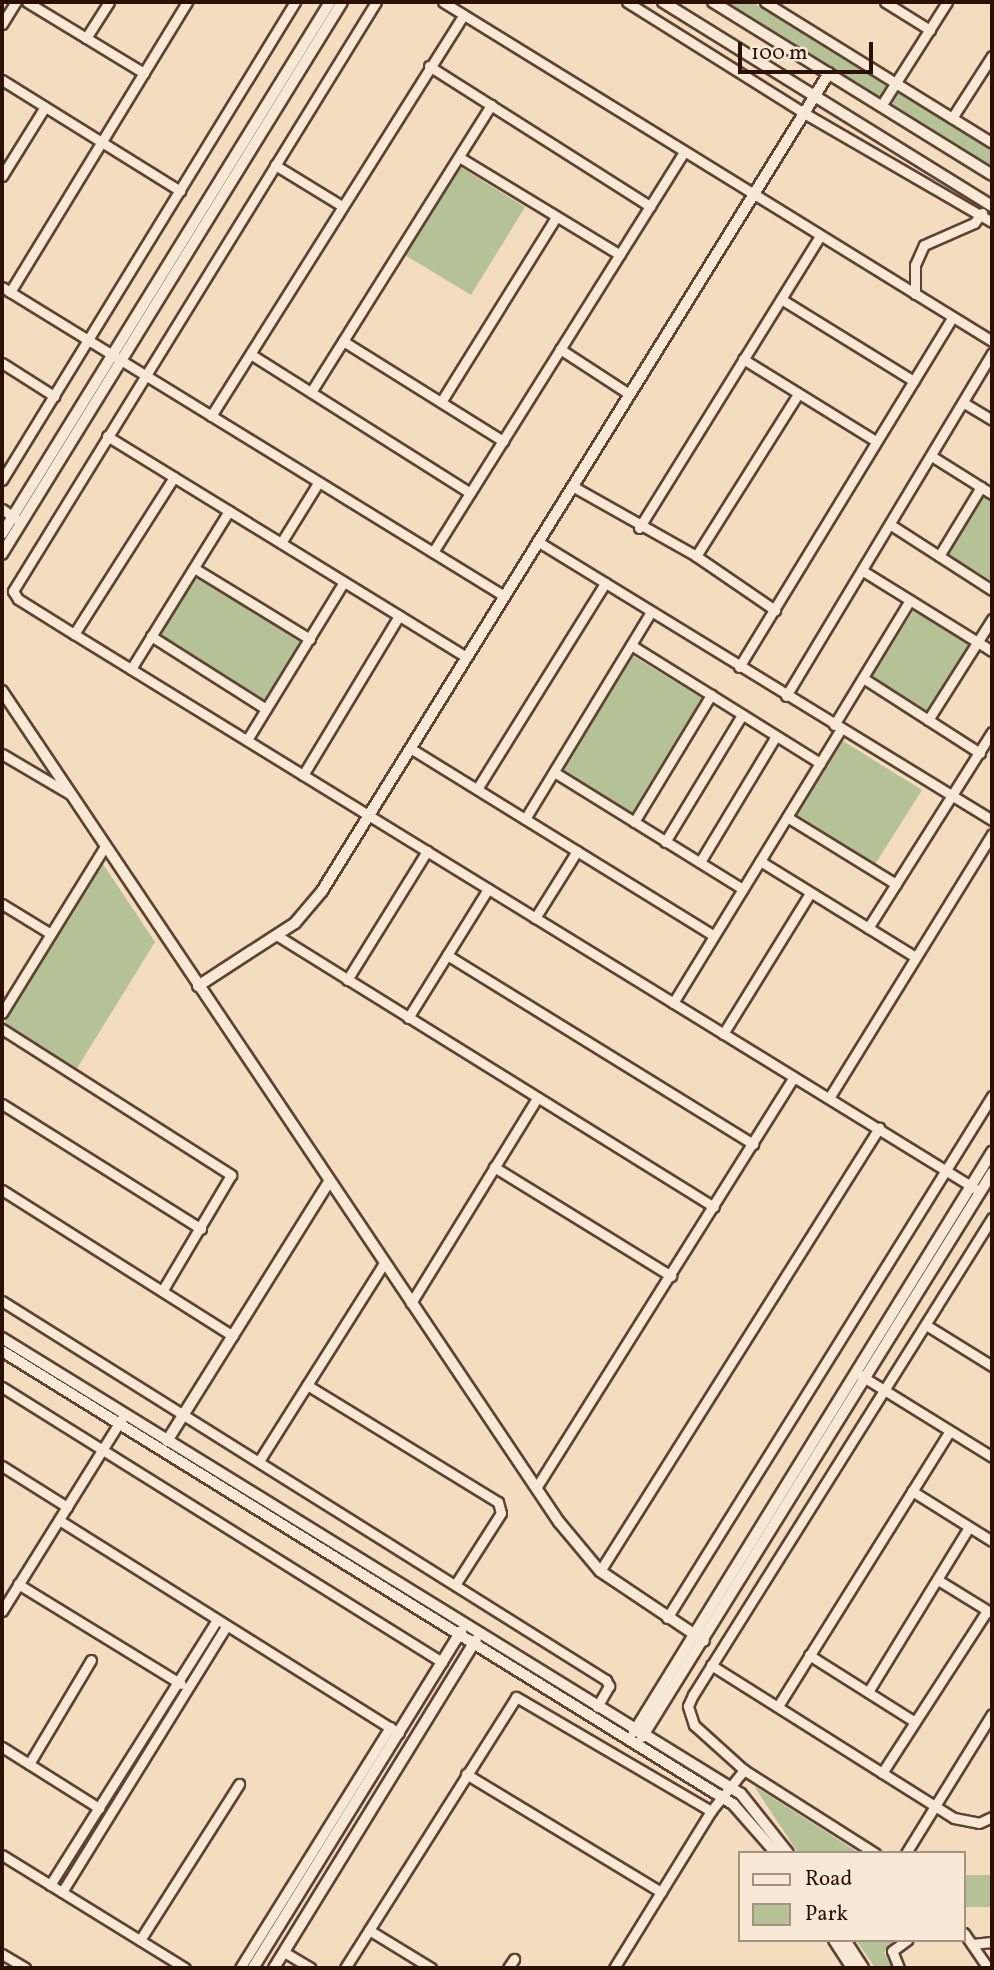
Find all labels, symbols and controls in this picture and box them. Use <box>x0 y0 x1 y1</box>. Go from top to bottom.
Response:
scale bar <box>742 28 877 72</box>
text: 100 m <box>751 39 808 68</box>
legend <box>738 1851 966 1942</box>
text: Road <box>805 1865 852 1894</box>
text: Park <box>805 1900 848 1929</box>

